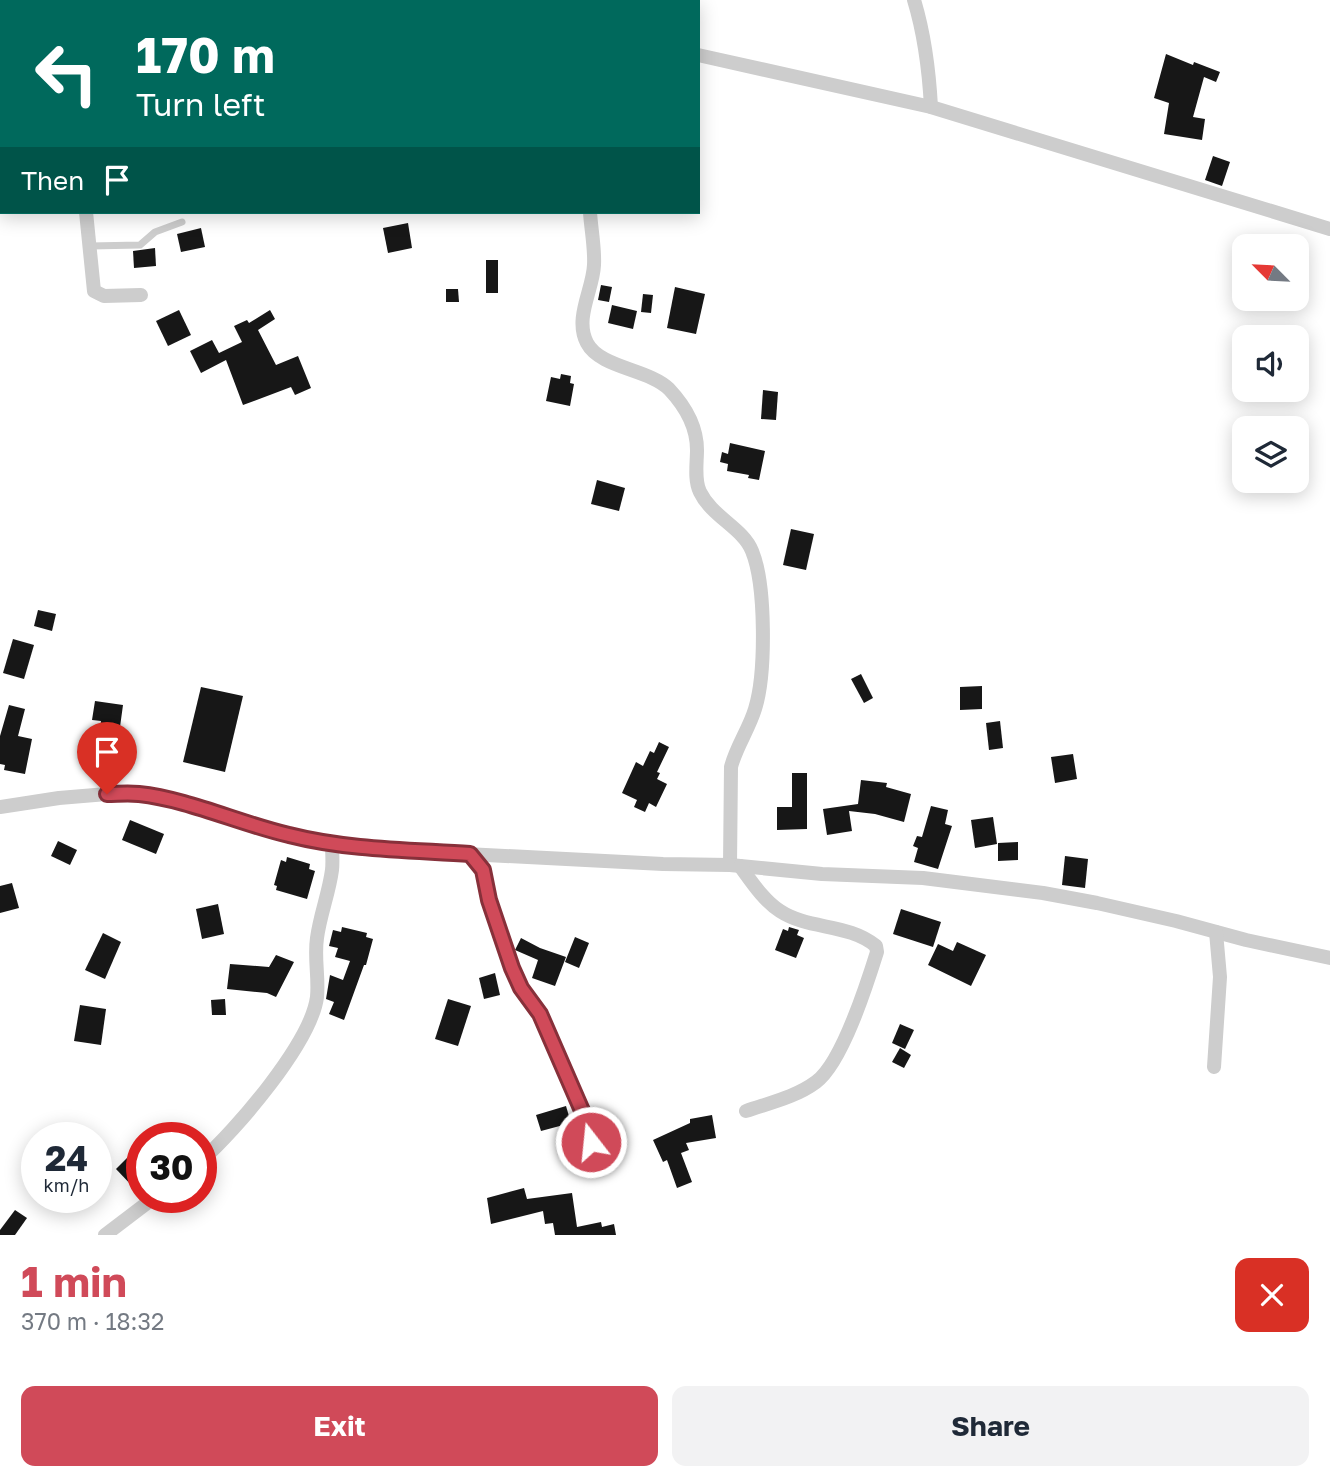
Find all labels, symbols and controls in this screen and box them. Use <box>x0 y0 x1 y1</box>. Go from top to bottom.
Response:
text: 170 m <box>136 25 275 84</box>
icon: left <box>21 28 112 119</box>
text: Turn left <box>136 85 265 123</box>
icon: arrive <box>98 161 136 199</box>
text: Then <box>21 165 84 196</box>
north arrow <box>1232 234 1309 312</box>
map controls <box>1232 234 1309 493</box>
button: sound <box>1232 325 1309 402</box>
button: layers <box>1232 416 1309 493</box>
pin <box>77 722 137 794</box>
icon: arrive <box>88 733 126 771</box>
position arrow <box>554 1105 628 1179</box>
speed limit sign: 30 <box>126 1122 217 1213</box>
text: 24 <box>45 1137 88 1179</box>
text: km/h <box>44 1174 89 1196</box>
text: 1 min <box>21 1256 127 1306</box>
button: close <box>1235 1258 1309 1332</box>
text: 370 m · 18:32 <box>21 1307 164 1335</box>
button: Exit <box>21 1386 658 1466</box>
button: Share <box>672 1386 1309 1466</box>

